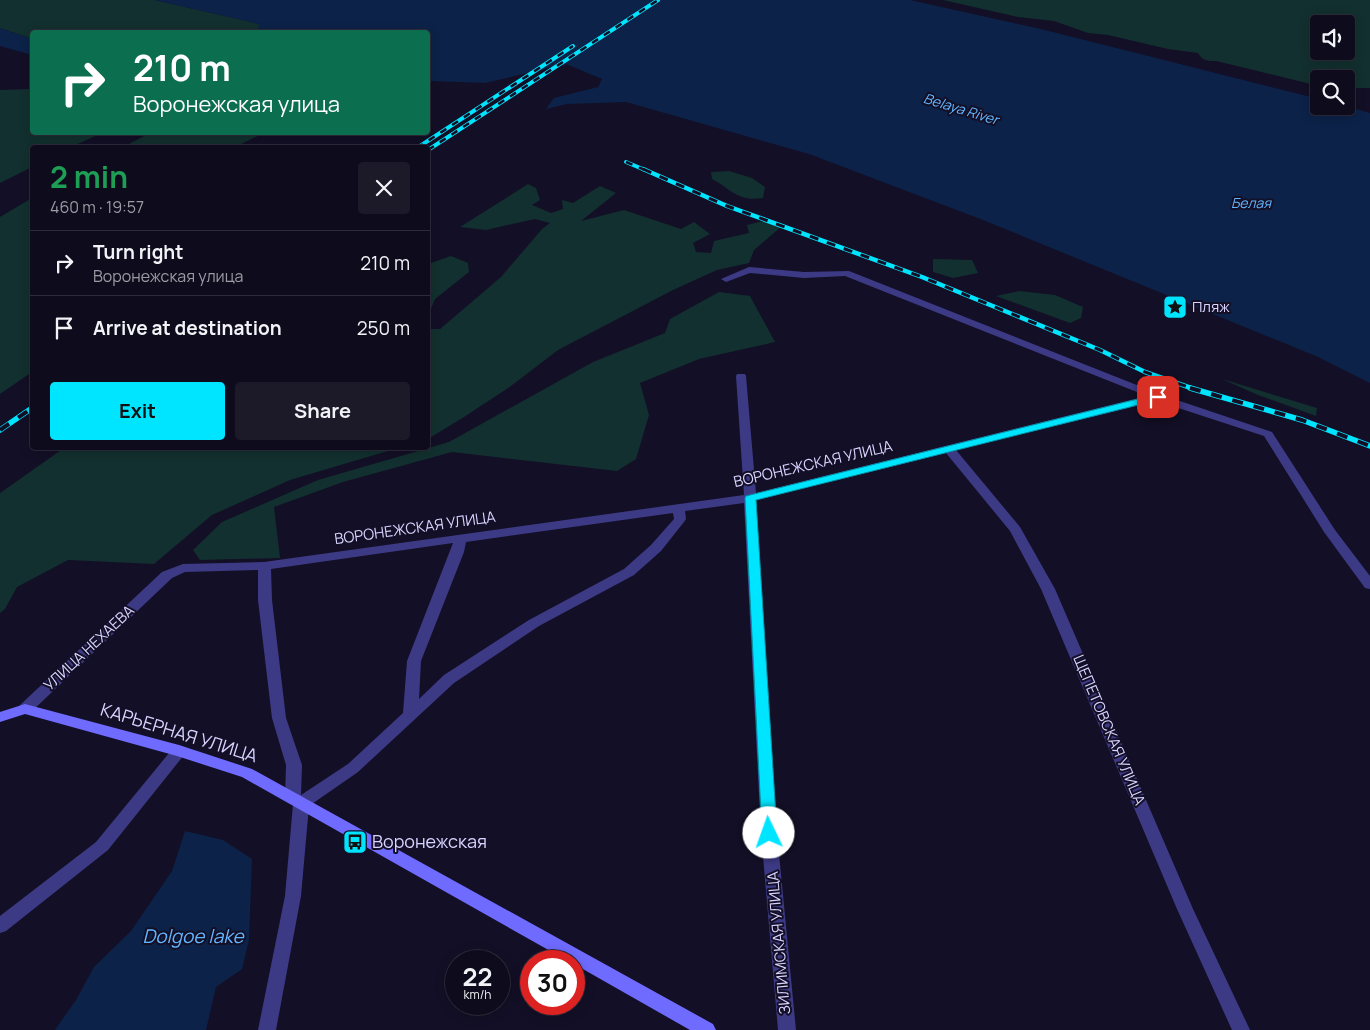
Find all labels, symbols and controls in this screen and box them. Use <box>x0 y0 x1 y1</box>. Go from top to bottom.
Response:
map controls <box>1310 15 1355 115</box>
button: sound <box>1310 15 1355 60</box>
text: 210 m <box>133 44 231 92</box>
icon: right <box>50 50 115 115</box>
button: search <box>1310 70 1355 115</box>
water label: Belaya River <box>921 88 1003 129</box>
text: Воронежская улица <box>133 89 340 119</box>
text: 2 min <box>50 156 128 197</box>
button: close <box>358 162 410 214</box>
water label: Белая <box>1231 193 1272 212</box>
text: 460 m · 19:57 <box>50 196 144 218</box>
text: Turn right <box>93 239 183 265</box>
icon: right <box>50 249 78 277</box>
text: 210 m <box>360 250 410 276</box>
text: Воронежская улица <box>93 265 243 287</box>
place icon: Пляж <box>1162 294 1188 320</box>
place label: Пляж <box>1192 296 1230 317</box>
icon: arrive <box>50 314 78 342</box>
text: Arrive at destination <box>93 315 282 341</box>
text: 250 m <box>357 315 410 341</box>
pin <box>1137 376 1179 418</box>
button: Exit <box>50 382 225 440</box>
button: Share <box>235 382 410 440</box>
icon: arrive <box>1144 383 1172 411</box>
street label: ВОРОНЕЖСКАЯ УЛИЦА <box>731 435 895 492</box>
street label: ВОРОНЕЖСКАЯ УЛИЦА <box>333 506 497 549</box>
street label: УЛИЦА НЕХАЕВА <box>39 600 139 695</box>
street label: ЩЕПЕТОВСКАЯ УЛИЦА <box>1068 652 1151 809</box>
street label: КАРЬЕРНАЯ УЛИЦА <box>98 697 261 768</box>
position arrow <box>742 806 794 858</box>
bus stop icon: Воронежская <box>342 829 368 855</box>
place label: Воронежская <box>372 829 487 853</box>
street label: ЗИЛИМСКАЯ УЛИЦА <box>762 870 795 1015</box>
water label: Dolgoe lake <box>142 923 245 949</box>
speed limit sign: 30 <box>520 950 585 1015</box>
text: 22 <box>463 959 492 994</box>
text: km/h <box>464 986 491 1003</box>

